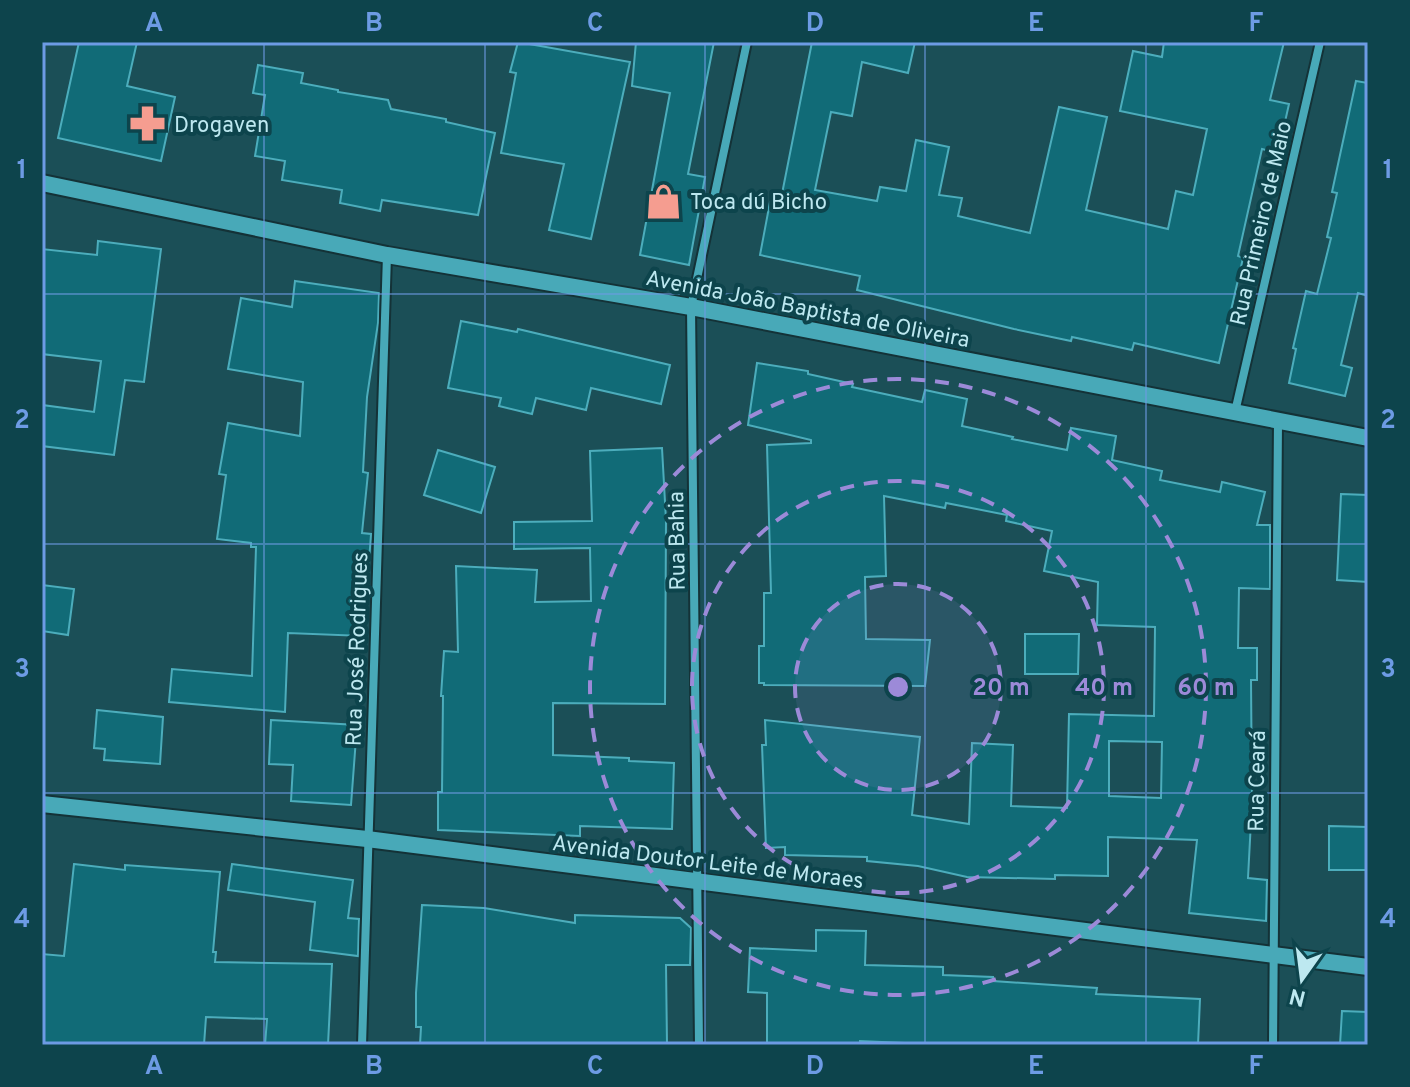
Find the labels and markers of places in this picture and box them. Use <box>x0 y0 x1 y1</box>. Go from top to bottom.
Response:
pharmacy icon: Drogaven <box>129 105 167 143</box>
place label: Drogaven <box>174 113 269 140</box>
shop icon: Toca dú Bicho <box>645 182 683 220</box>
place label: Toca dú Bicho <box>690 190 827 217</box>
centre of rings <box>884 673 912 701</box>

